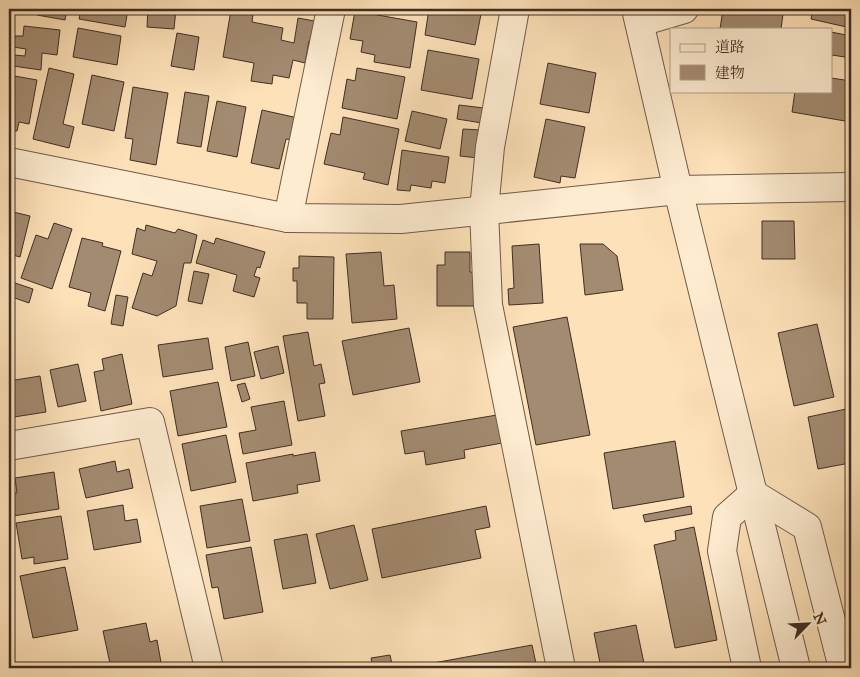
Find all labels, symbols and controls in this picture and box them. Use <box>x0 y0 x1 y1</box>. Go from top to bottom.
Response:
legend <box>670 28 832 92</box>
text: 道路 <box>715 38 745 56</box>
text: 建物 <box>715 64 745 82</box>
north arrow <box>782 600 832 650</box>
text: N <box>809 610 830 628</box>

